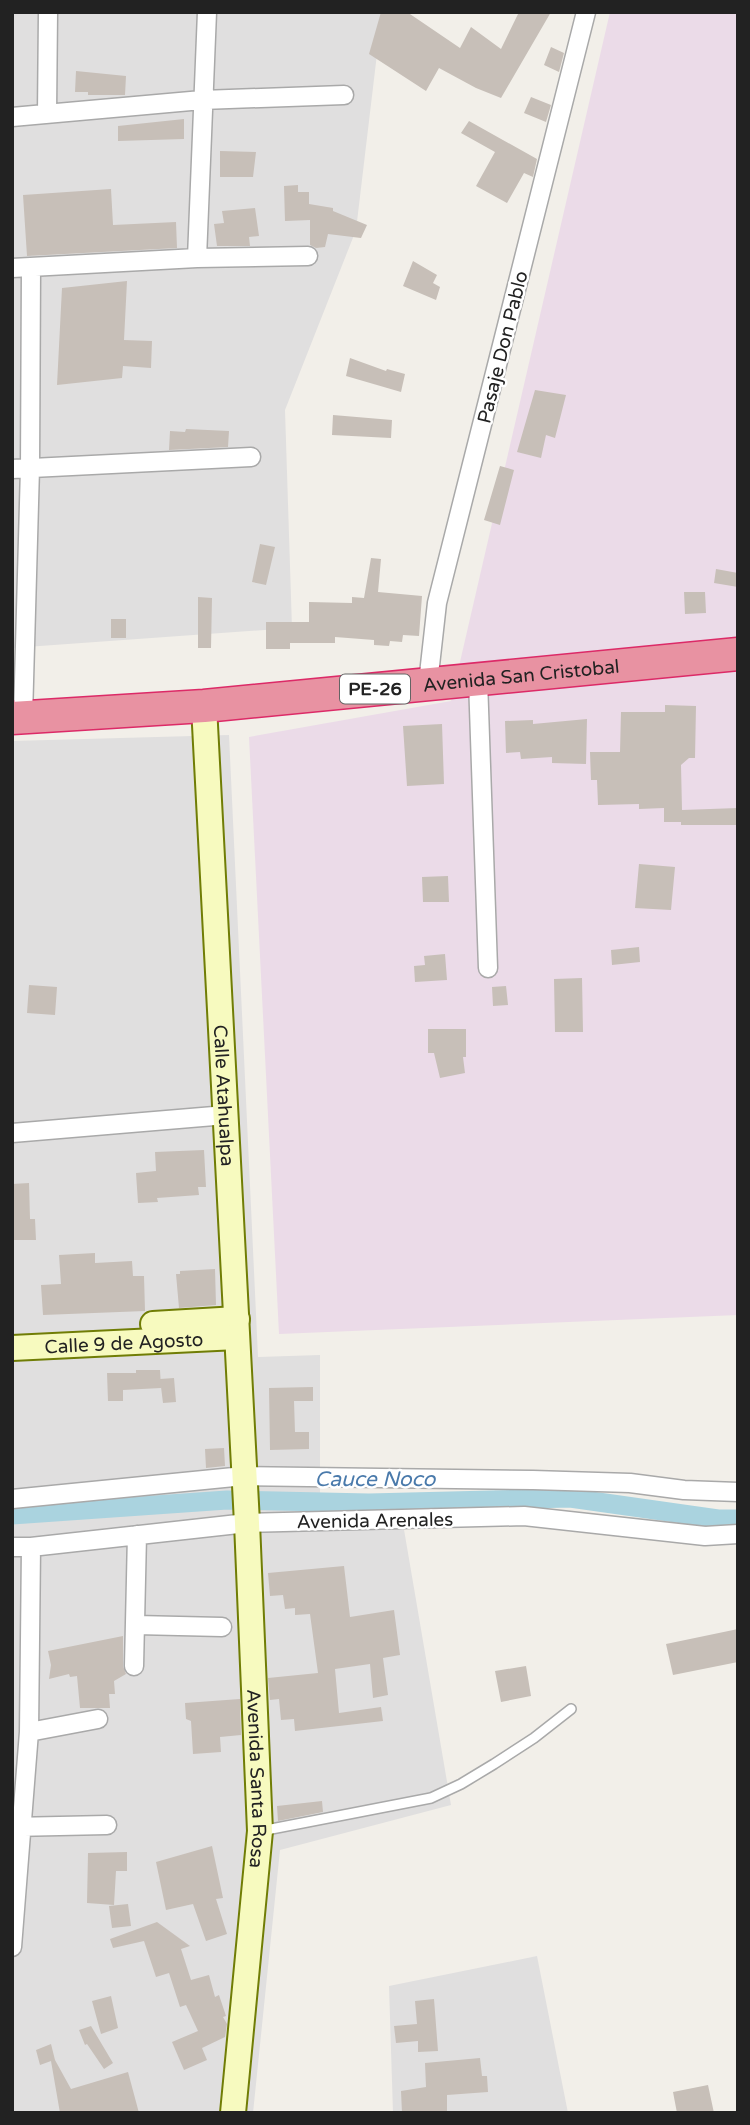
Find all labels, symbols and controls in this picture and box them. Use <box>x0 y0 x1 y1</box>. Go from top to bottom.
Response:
street label: Pasaje Don Pablo <box>473 269 533 426</box>
street label: Avenida San Cristobal <box>422 656 621 697</box>
road number: PE-26 <box>340 674 410 704</box>
street label: Calle Atahualpa <box>209 1024 238 1167</box>
street label: Calle 9 de Agosto <box>44 1329 204 1358</box>
water label: Cauce Noco <box>315 1467 437 1492</box>
street label: Avenida Arenales <box>296 1509 454 1533</box>
street label: Avenida Santa Rosa <box>242 1688 270 1869</box>

